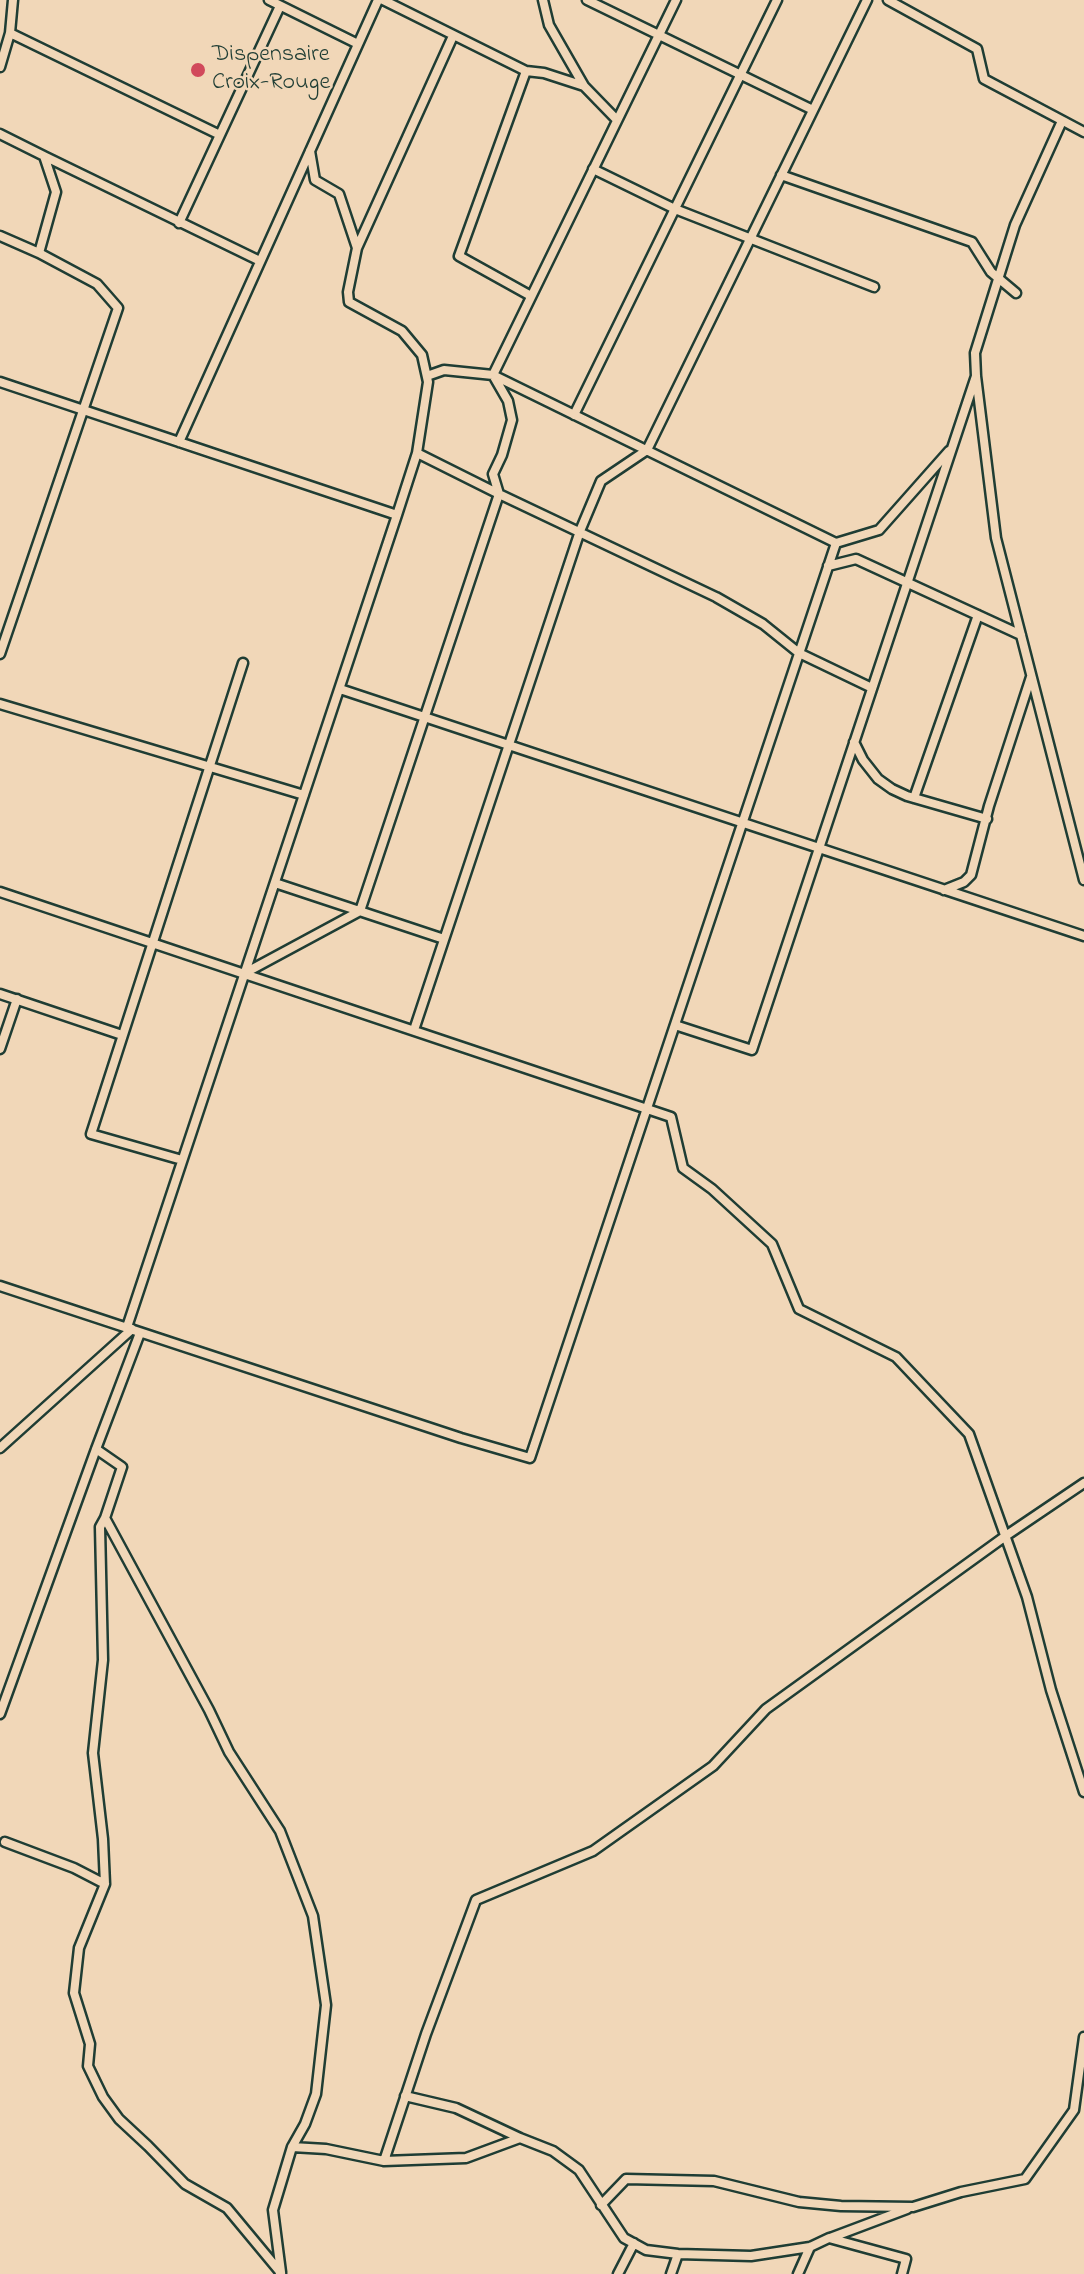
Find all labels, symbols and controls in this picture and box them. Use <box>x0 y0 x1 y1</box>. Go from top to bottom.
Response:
place label: Dispensaire Croix-Rouge <box>212 42 330 98</box>
marker: Dispensaire Croix-Rouge <box>189 61 207 79</box>

